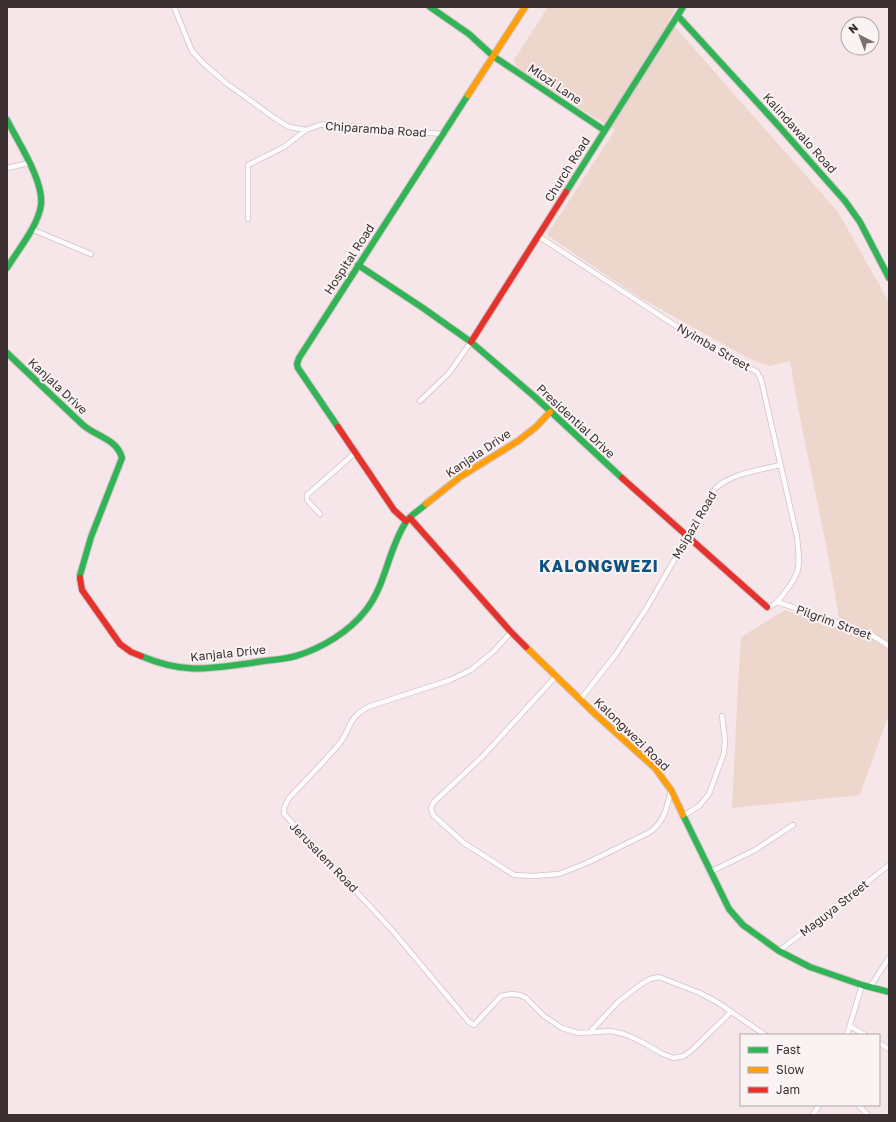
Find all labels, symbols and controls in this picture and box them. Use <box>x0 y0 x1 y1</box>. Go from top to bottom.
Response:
north arrow <box>840 16 880 56</box>
text: N <box>846 21 860 36</box>
street label: Mlozi Lane <box>525 61 585 107</box>
street label: Kalindawalo Road <box>760 90 840 176</box>
street label: Chiparamba Road <box>325 118 427 140</box>
street label: Church Road <box>541 134 593 204</box>
street label: Hospital Road <box>321 221 377 297</box>
street label: Nyimba Street <box>675 320 754 374</box>
street label: Kanjala Drive <box>25 355 91 417</box>
street label: Presidential Drive <box>534 381 618 461</box>
street label: Kanjala Drive <box>442 426 514 480</box>
street label: Msipazi Road <box>669 488 719 562</box>
district label: KALONGWEZI <box>539 556 659 576</box>
street label: Pilgrim Street <box>794 601 874 643</box>
street label: Kanjala Drive <box>190 642 266 664</box>
street label: Kalongwezi Road <box>591 694 673 774</box>
street label: Jerusalem Road <box>287 819 361 895</box>
street label: Maguya Street <box>797 876 872 940</box>
legend <box>740 1034 880 1106</box>
text: Fast <box>776 1042 801 1057</box>
text: Slow <box>776 1062 804 1077</box>
text: Jam <box>776 1082 800 1097</box>

